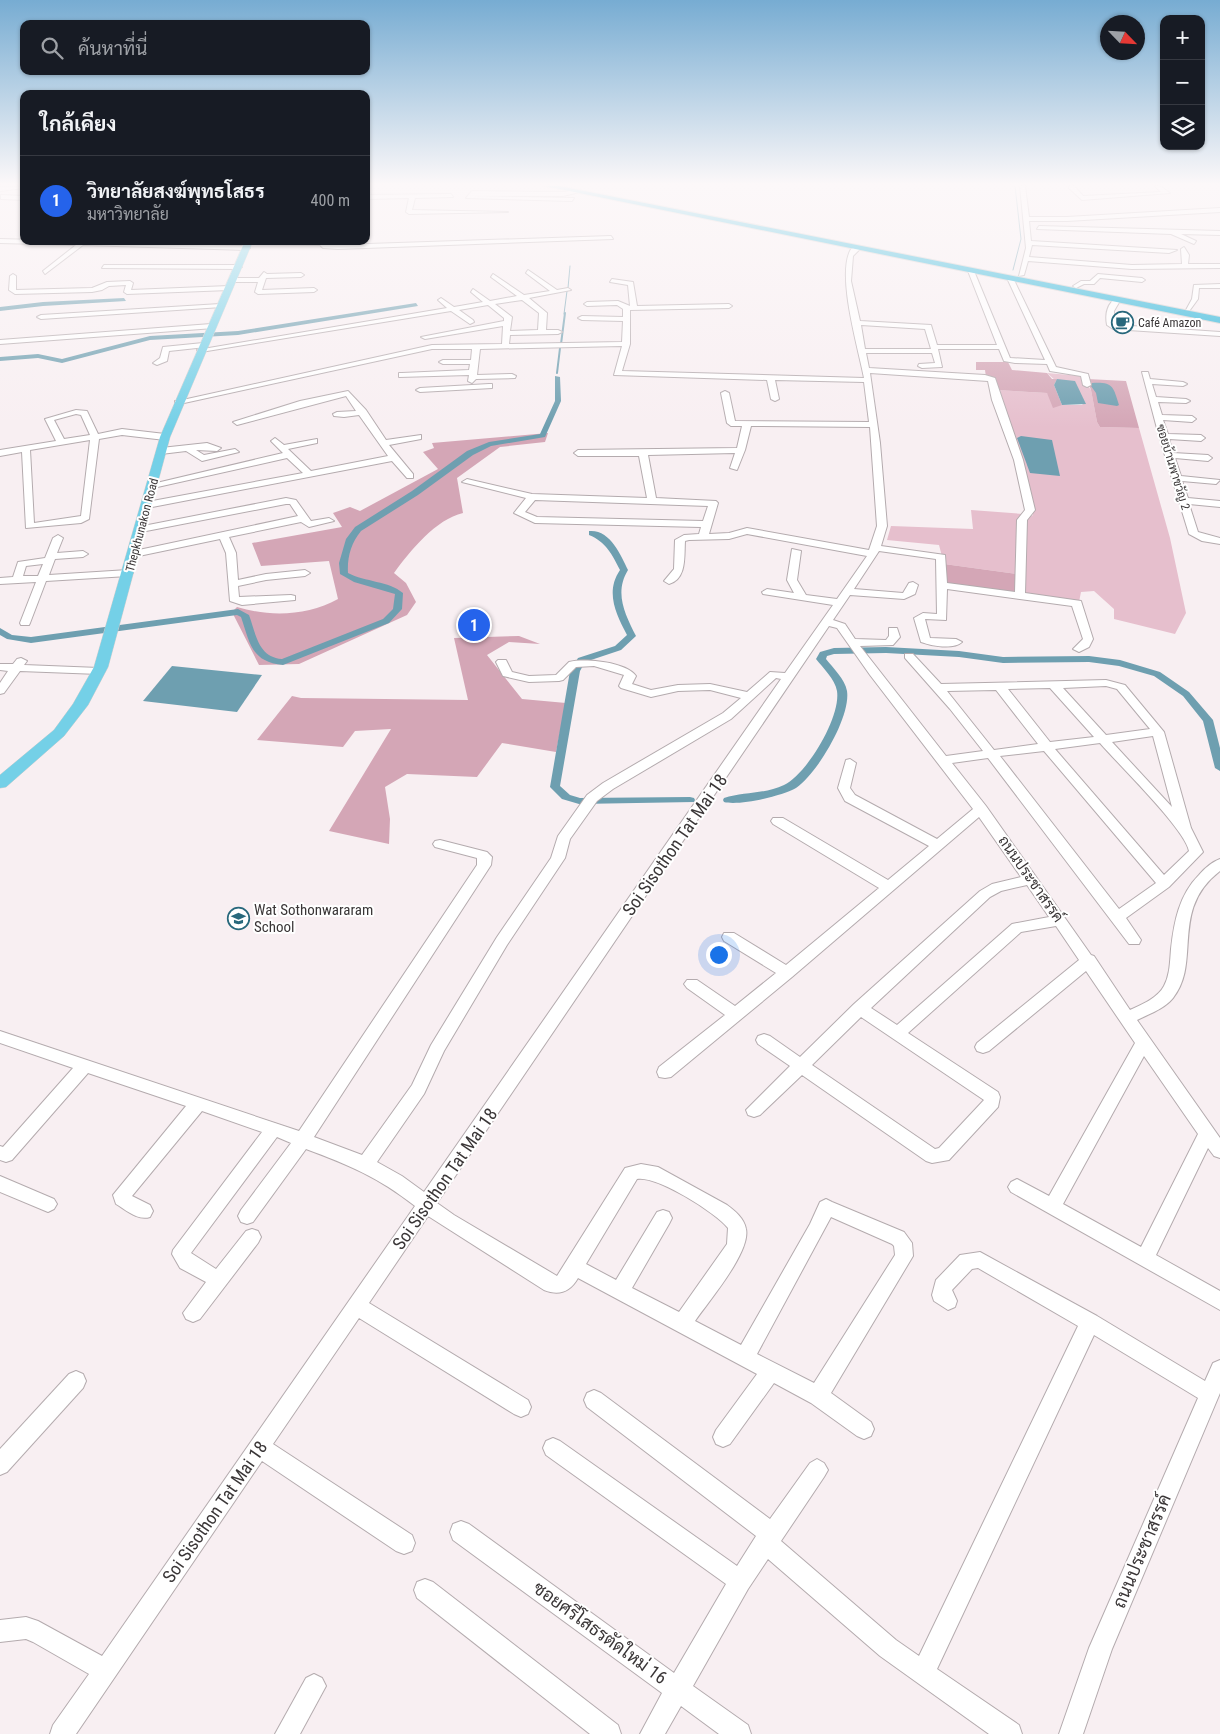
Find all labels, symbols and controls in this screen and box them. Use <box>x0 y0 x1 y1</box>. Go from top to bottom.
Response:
north arrow <box>1100 15 1145 60</box>
map controls <box>1160 15 1205 150</box>
button: + <box>1160 15 1205 60</box>
search box <box>20 20 370 75</box>
icon: search <box>38 34 66 62</box>
text: ค้นหาที่นี่ <box>78 37 147 60</box>
button: − <box>1160 60 1205 105</box>
button: layers <box>1160 105 1205 150</box>
text: ใกล้เคียง <box>40 112 116 136</box>
text: วิทยาลัยสงฆ์พุทธโสธร <box>87 180 265 203</box>
text: 1 <box>52 191 60 210</box>
text: 400 m <box>311 191 350 210</box>
text: มหาวิทยาลัย <box>87 205 169 224</box>
cafe icon: Café Amazon <box>1110 311 1134 335</box>
place label: Café Amazon <box>1138 316 1201 330</box>
street label: ซอยบ้านพาขวัญ 2 <box>1153 422 1193 512</box>
street label: Thepkhunakon Road <box>123 477 161 573</box>
pin: 1 <box>458 606 490 644</box>
street label: Soi Sisothon Tat Mai 18 <box>618 770 731 919</box>
street label: ถนนประชาสรรค์ <box>995 832 1068 926</box>
place label: Wat Sothonwararam School <box>254 901 373 936</box>
school or university icon: Wat Sothonwararam School <box>226 907 250 931</box>
your location <box>706 942 732 968</box>
street label: Soi Sisothon Tat Mai 18 <box>388 1104 501 1253</box>
street label: Soi Sisothon Tat Mai 18 <box>158 1437 271 1586</box>
street label: ถนนประชาสรรค์ <box>1106 1490 1175 1611</box>
street label: ซอยศรีโสธรตัดใหม่ 16 <box>529 1575 672 1688</box>

